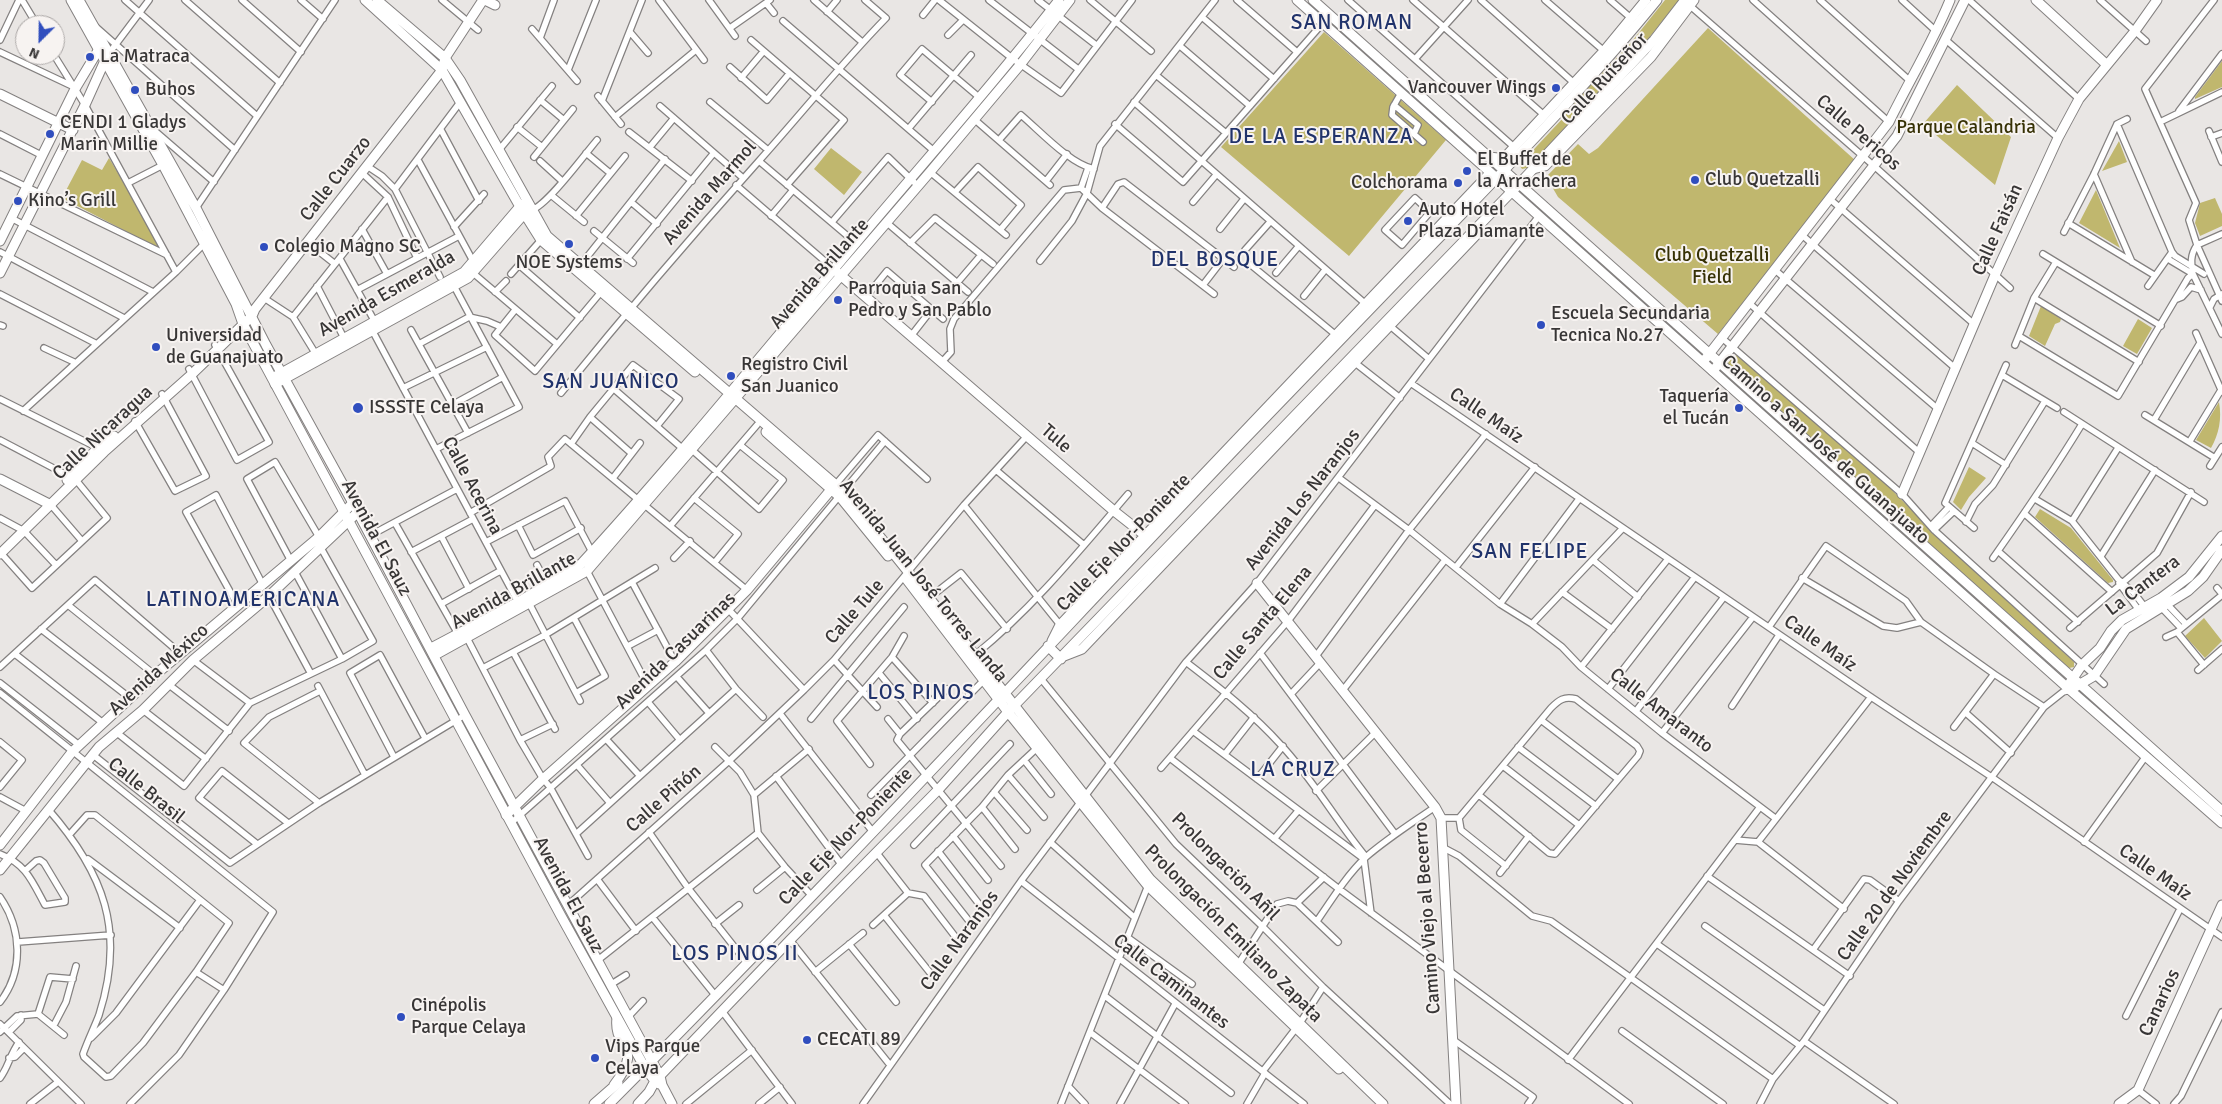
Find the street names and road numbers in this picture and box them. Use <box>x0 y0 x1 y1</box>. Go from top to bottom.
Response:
street label: Calle Ruiseñor <box>1557 28 1653 130</box>
street label: Calle Pericos <box>1811 90 1905 176</box>
street label: Calle Cuarzo <box>296 132 376 226</box>
street label: Avenida Marmol <box>658 136 762 250</box>
street label: Calle Faisán <box>1968 181 2028 279</box>
street label: Avenida Brillante <box>766 214 874 334</box>
street label: Avenida Esmeralda <box>315 246 459 342</box>
street label: Camino a San José de Guanajuato <box>1716 350 1934 550</box>
street label: Calle Nicaragua <box>48 381 158 485</box>
street label: Calle Maíz <box>1445 383 1527 449</box>
street label: Tule <box>1036 420 1076 458</box>
street label: Avenida Los Naranjos <box>1241 425 1365 575</box>
street label: Calle Acerina <box>437 433 507 539</box>
street label: Calle Eje Nor-Poniente <box>1052 469 1196 617</box>
street label: Avenida Juan José Torres Landa <box>834 475 1012 687</box>
street label: Avenida El Sauz <box>336 476 416 600</box>
street label: Avenida Brillante <box>448 547 580 635</box>
street label: La Cantera <box>2101 551 2185 621</box>
street label: Calle Santa Elena <box>1209 561 1317 685</box>
street label: Calle Tule <box>821 575 889 649</box>
street label: Avenida Casuarinas <box>611 588 741 714</box>
street label: Calle Maíz <box>1779 611 1861 677</box>
street label: Avenida México <box>104 619 214 721</box>
street label: Calle Amaranto <box>1605 664 1717 758</box>
street label: Calle Brasil <box>103 753 189 829</box>
street label: Calle Piñón <box>622 760 706 838</box>
street label: Calle Eje Nor-Poniente <box>774 763 918 911</box>
street label: Calle 20 de Noviembre <box>1833 806 1957 966</box>
street label: Prolongación Añil <box>1166 808 1284 926</box>
street label: Camino Viejo al Becerro <box>1410 821 1446 1015</box>
street label: Avenida El Sauz <box>528 833 608 957</box>
street label: Prolongación Emiliano Zapata <box>1139 840 1327 1028</box>
street label: Calle Maíz <box>2114 840 2196 906</box>
street label: Calle Naranjos <box>916 886 1004 996</box>
street label: Calle Caminantes <box>1108 930 1234 1034</box>
street label: Canarios <box>2135 966 2185 1040</box>

